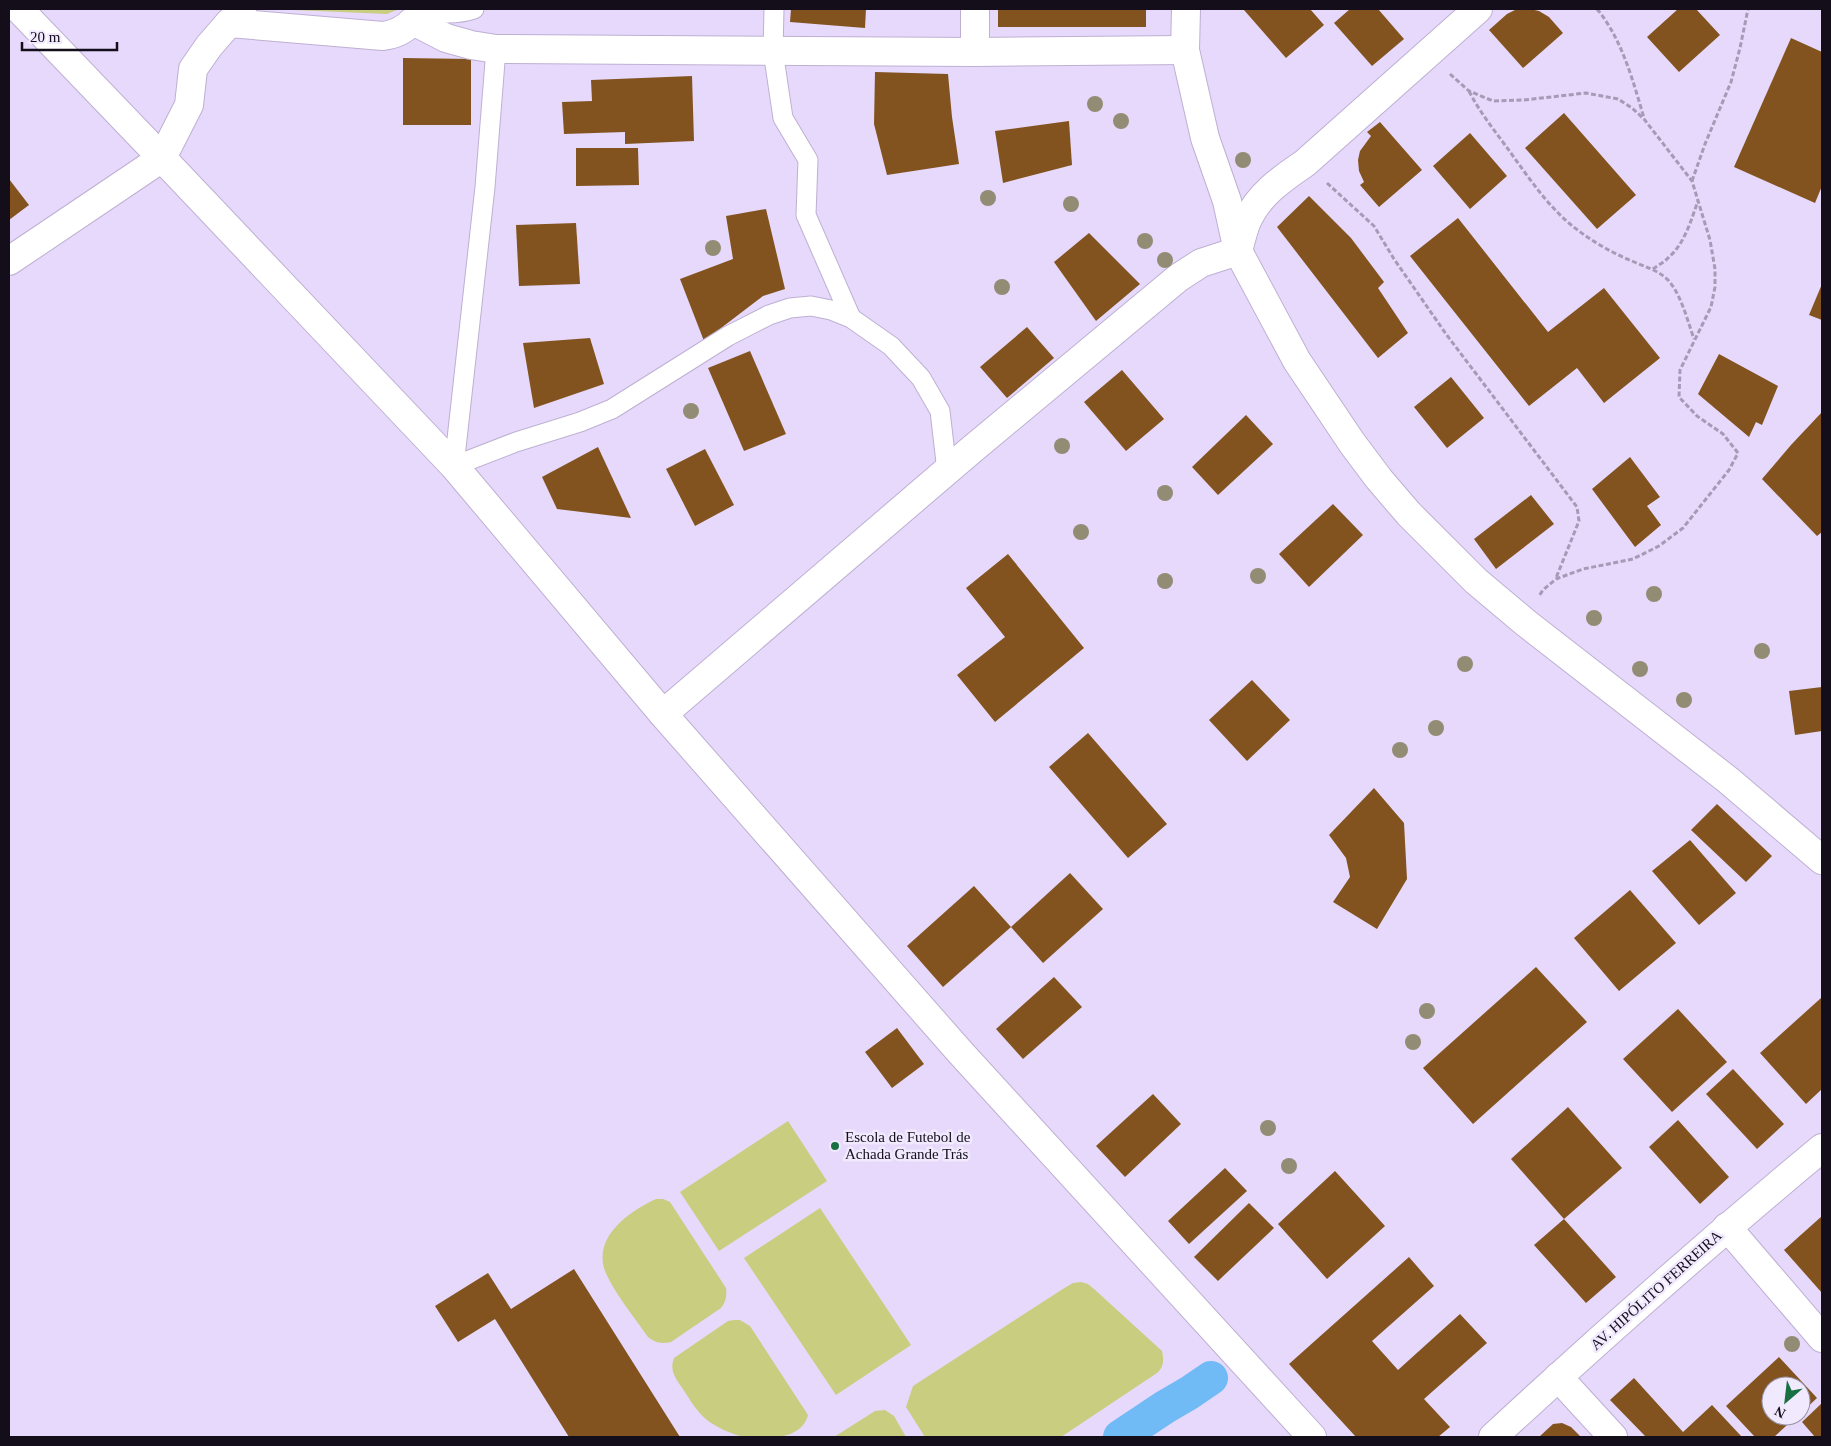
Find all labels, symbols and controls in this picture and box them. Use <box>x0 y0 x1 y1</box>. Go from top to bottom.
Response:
scale bar <box>22 20 118 52</box>
text: 20 m <box>30 29 61 45</box>
place label: Escola de Futebol de Achada Grande Trás <box>845 1129 971 1162</box>
marker: Escola de Futebol de Achada Grande Trás <box>829 1140 841 1152</box>
street label: AV. HIPÓLITO FERREIRA <box>1587 1227 1725 1353</box>
north arrow <box>1761 1376 1811 1426</box>
text: N <box>1772 1403 1788 1421</box>

